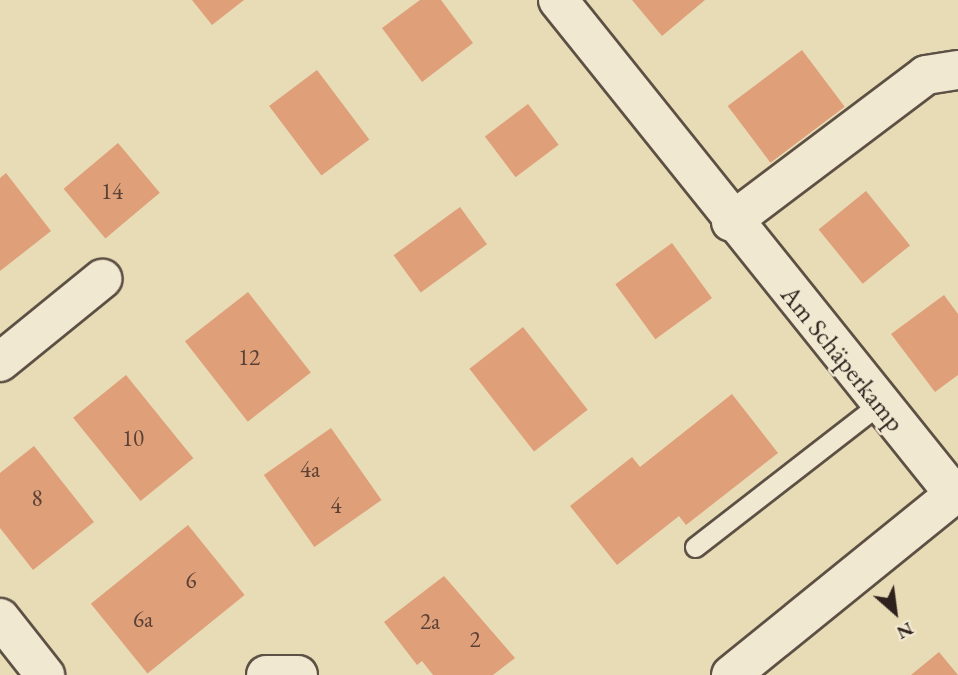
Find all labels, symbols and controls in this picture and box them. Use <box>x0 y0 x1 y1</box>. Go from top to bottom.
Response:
house number: 14 <box>101 177 123 205</box>
street label: Am Schäperkamp <box>774 280 910 438</box>
house number: 12 <box>238 343 260 371</box>
house number: 10 <box>122 424 144 452</box>
house number: 4a <box>300 455 320 483</box>
house number: 8 <box>31 484 43 512</box>
house number: 4 <box>330 491 342 519</box>
house number: 6 <box>185 566 197 594</box>
north arrow <box>860 577 930 647</box>
house number: 6a <box>133 605 153 633</box>
house number: 2a <box>420 607 440 635</box>
text: N <box>892 616 918 646</box>
house number: 2 <box>469 625 481 653</box>

